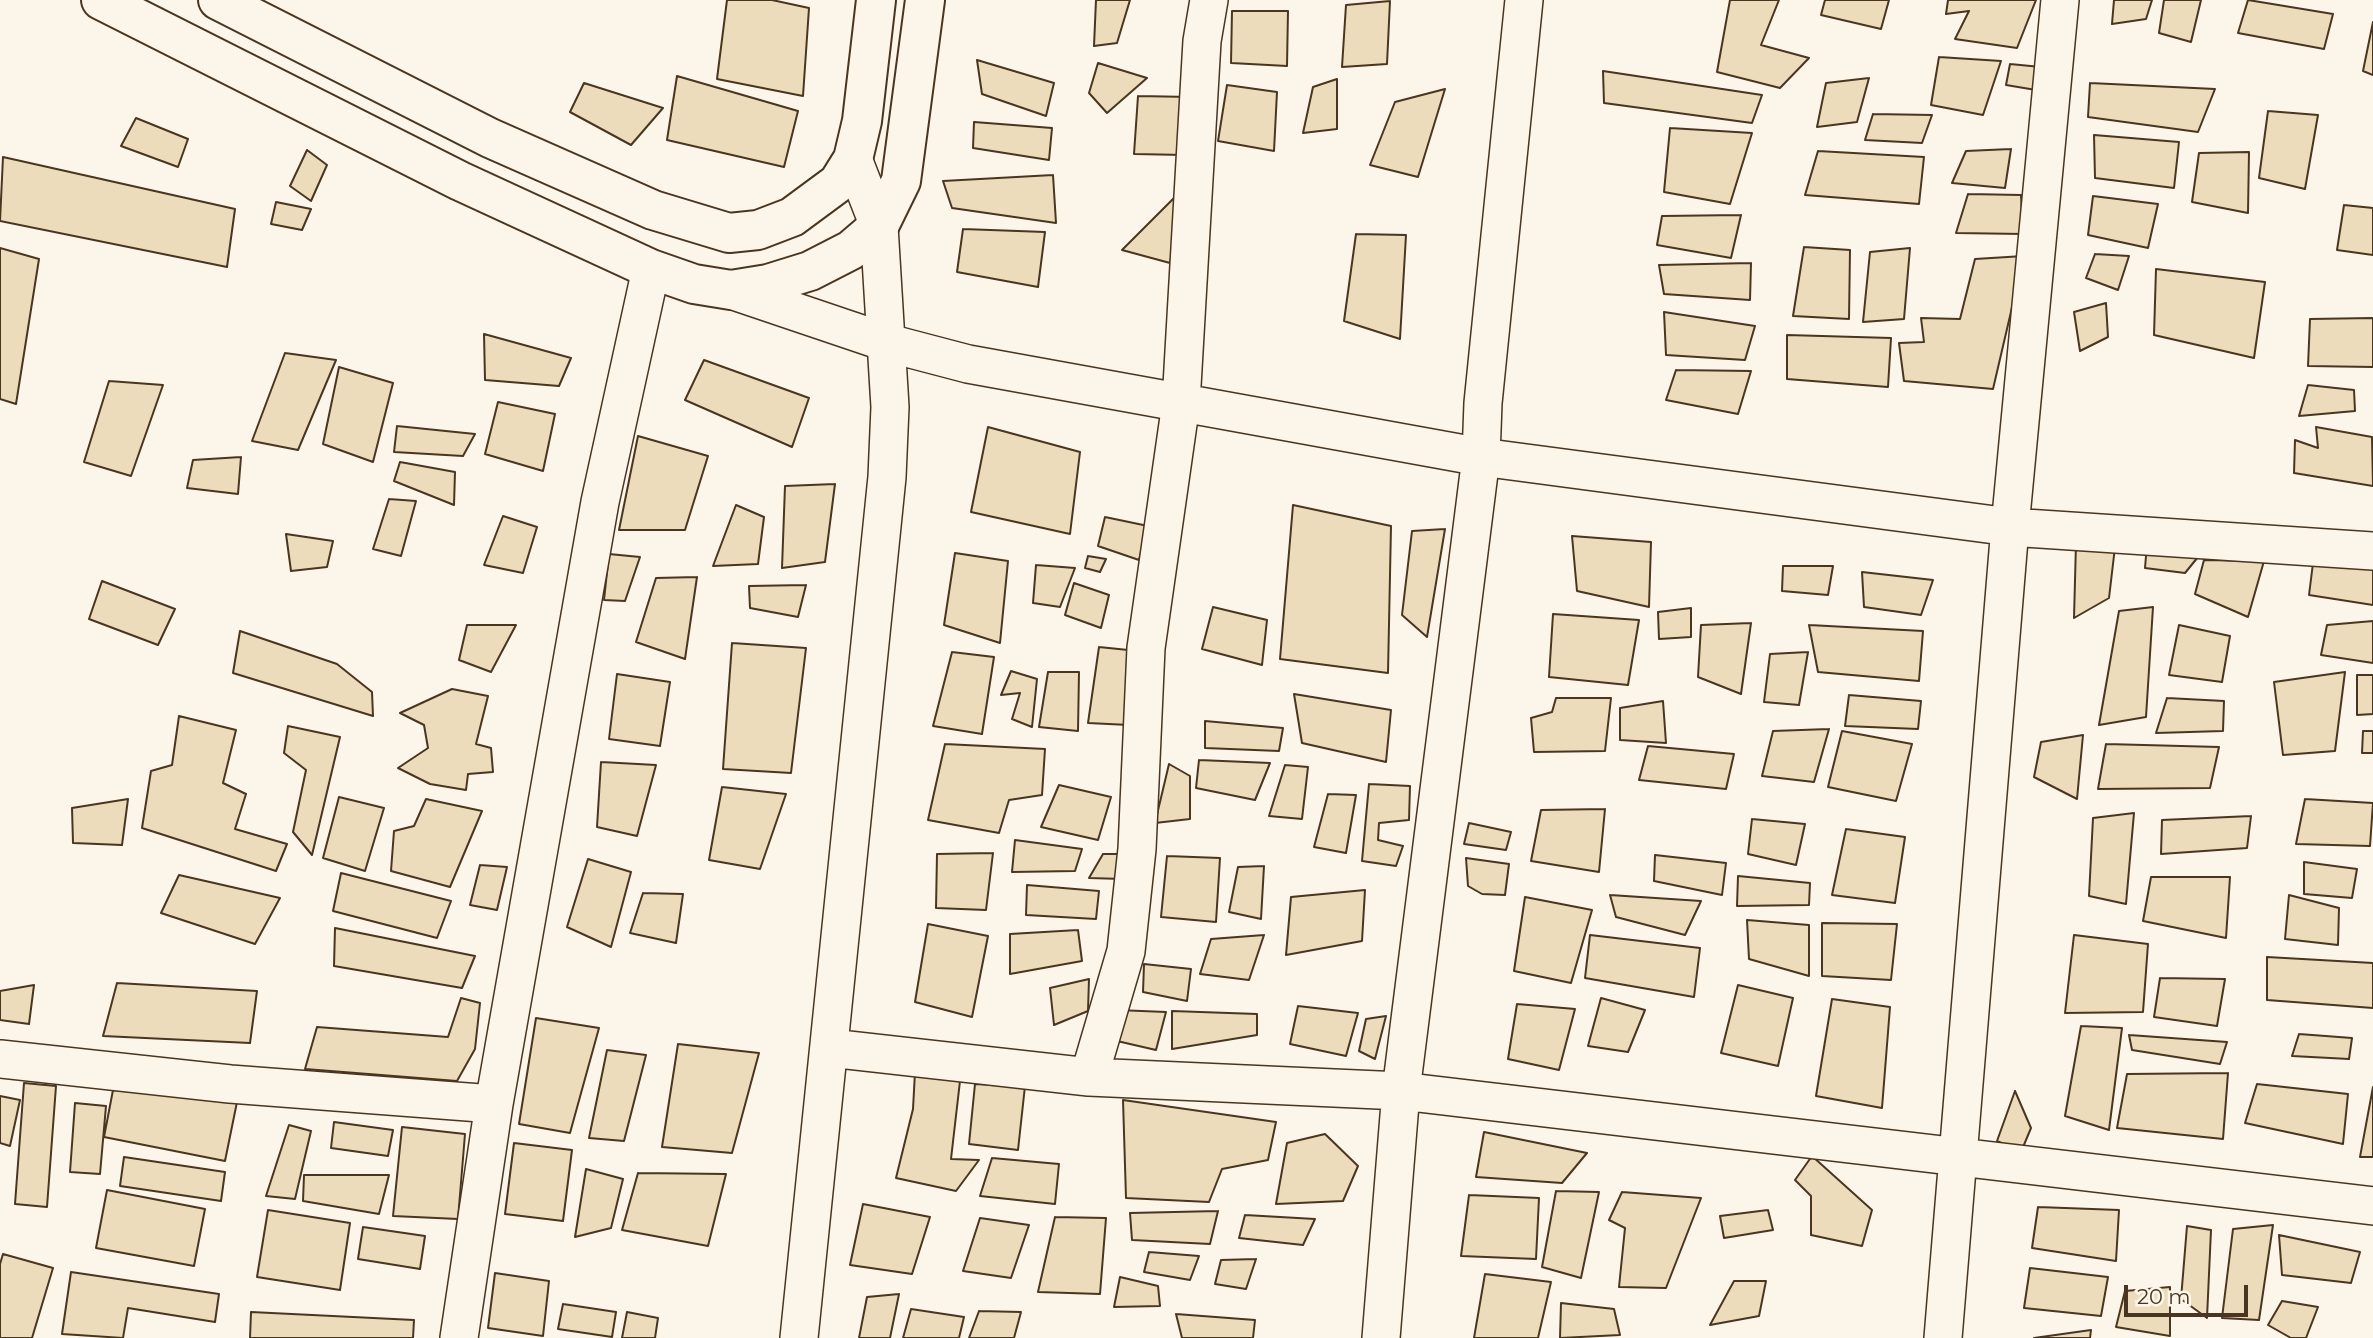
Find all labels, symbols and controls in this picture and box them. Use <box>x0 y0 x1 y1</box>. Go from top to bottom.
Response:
scale bar <box>2128 1272 2252 1316</box>
text: 20 m <box>2137 1284 2191 1309</box>

